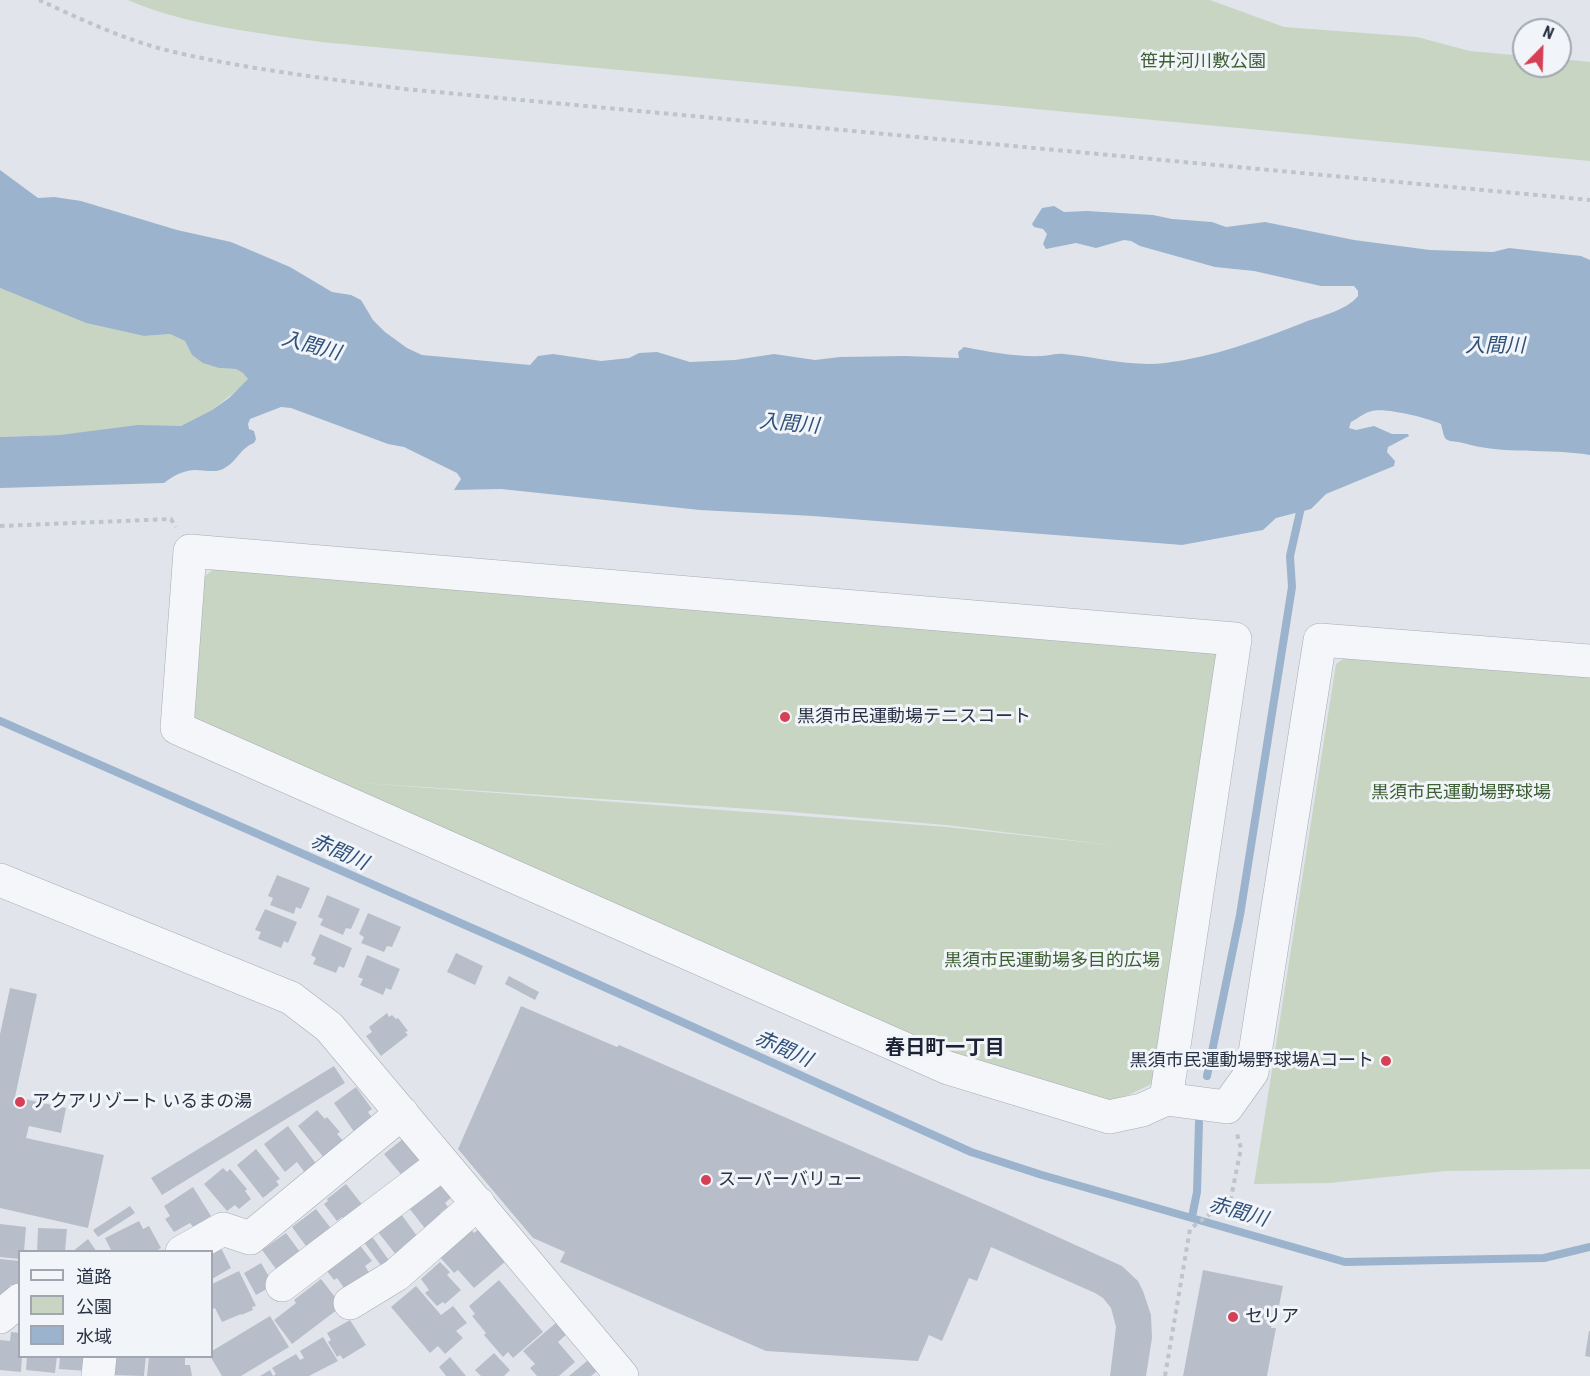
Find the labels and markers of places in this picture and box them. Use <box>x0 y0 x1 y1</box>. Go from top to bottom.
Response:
place label: 黒須市民運動場テニスコート <box>797 706 1031 728</box>
marker: 黒須市民運動場テニスコート <box>778 710 792 724</box>
place label: 黒須市民運動場野球場Aコート <box>1130 1050 1374 1072</box>
marker: 黒須市民運動場野球場Aコート <box>1379 1054 1393 1068</box>
place label: アクアリゾート いるまの湯 <box>32 1091 252 1113</box>
marker: アクアリゾート いるまの湯 <box>13 1095 27 1109</box>
place label: スーパーバリュー <box>718 1169 862 1191</box>
marker: スーパーバリュー <box>699 1173 713 1187</box>
place label: セリア <box>1245 1306 1299 1328</box>
marker: セリア <box>1226 1310 1240 1324</box>

